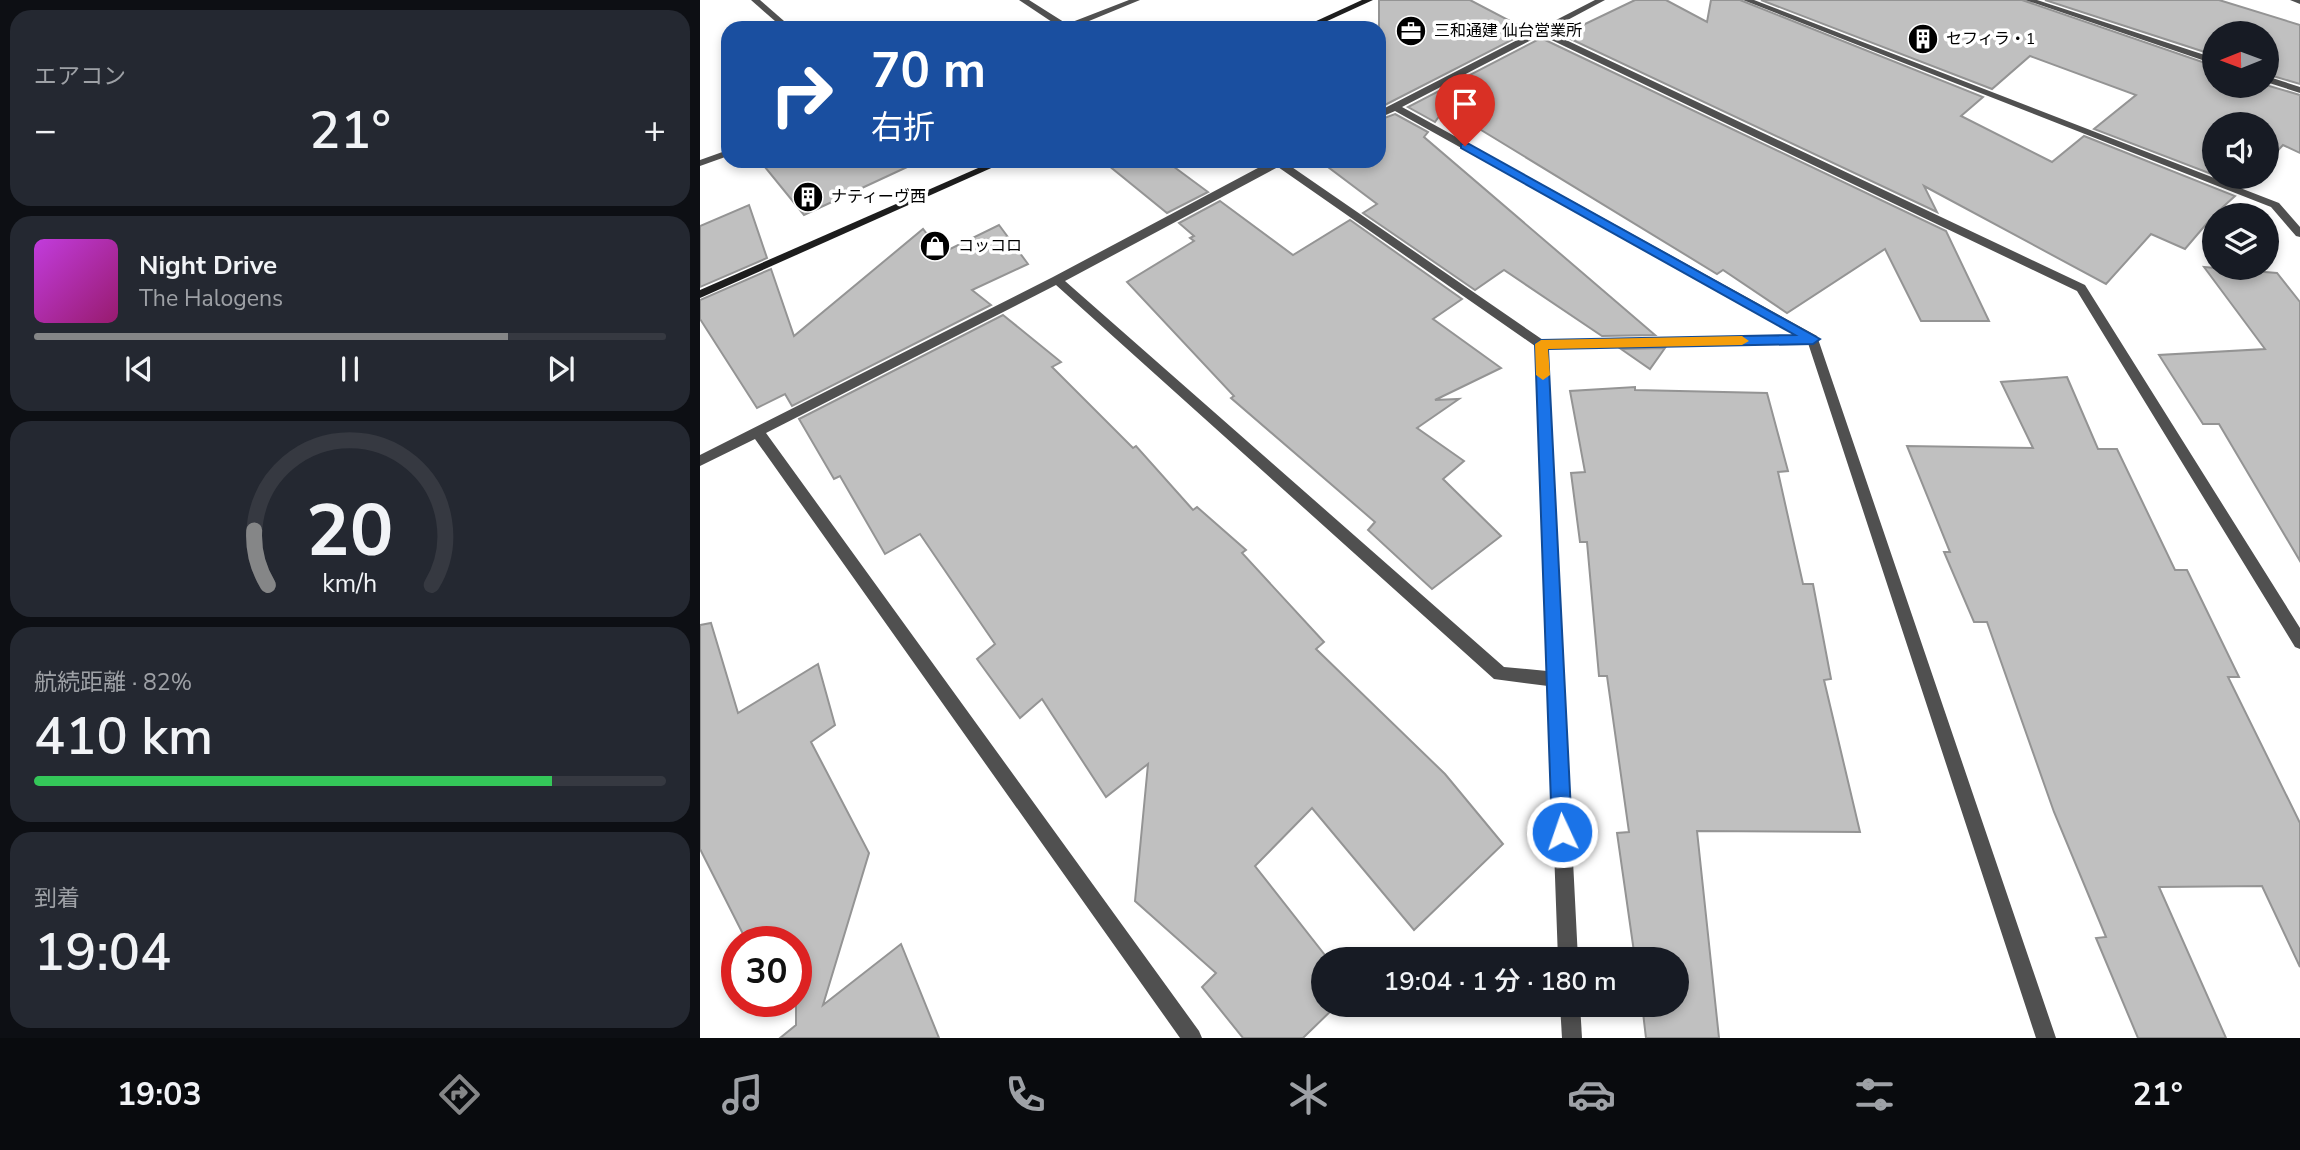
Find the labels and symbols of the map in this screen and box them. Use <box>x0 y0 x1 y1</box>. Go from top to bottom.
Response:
office icon: 三和通建 仙台営業所 <box>1394 14 1428 48</box>
place label: 三和通建 仙台営業所 <box>1434 20 1582 42</box>
north arrow <box>2202 21 2278 98</box>
building icon: セフィラ・1 <box>1906 22 1940 56</box>
place label: セフィラ・1 <box>1946 28 2035 50</box>
pin <box>1435 74 1495 146</box>
building icon: ナティーヴ西 <box>791 180 825 214</box>
place label: ナティーヴ西 <box>831 186 926 208</box>
shop icon: コッコロ <box>918 229 952 263</box>
place label: コッコロ <box>958 235 1022 257</box>
position arrow <box>1525 795 1599 869</box>
speed limit sign: 30 <box>721 926 812 1017</box>

